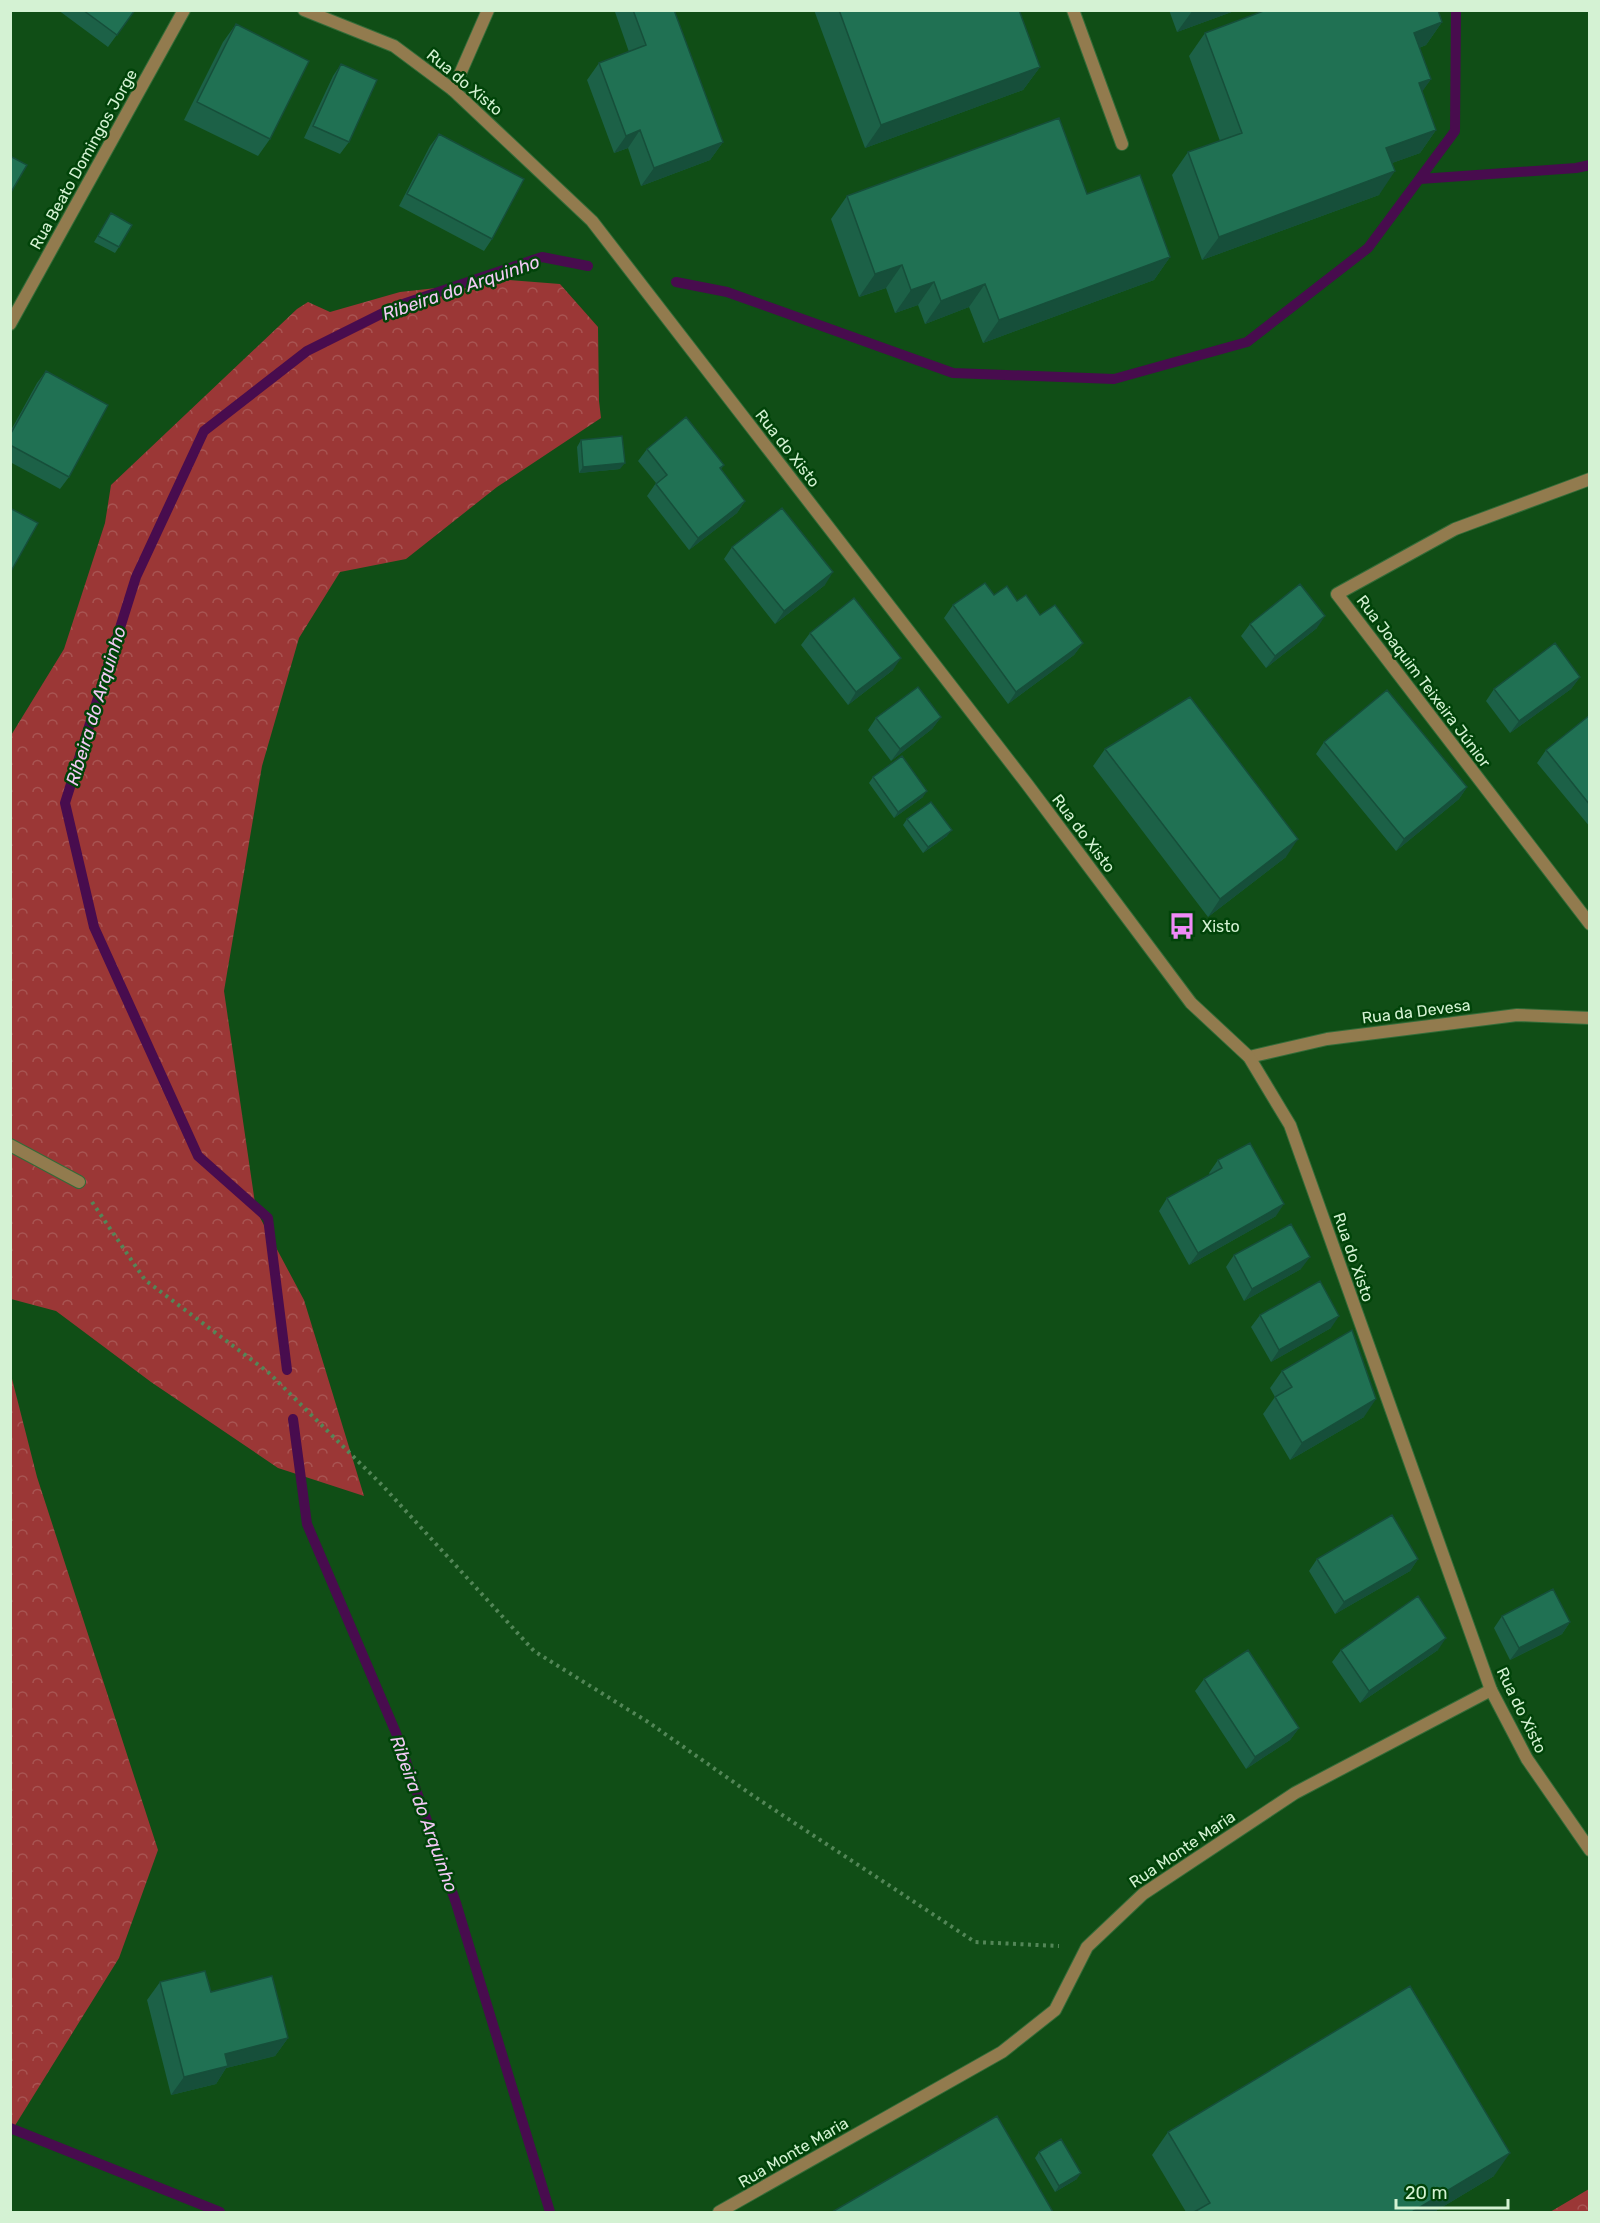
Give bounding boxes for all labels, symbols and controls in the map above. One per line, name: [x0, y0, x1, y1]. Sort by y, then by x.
street label: Rua do Xisto: [423, 45, 506, 120]
street label: Rua Beato Domingos Jorge: [26, 66, 141, 253]
water label: Ribeira do Arquinho: [379, 251, 543, 325]
street label: Rua do Xisto: [751, 406, 824, 491]
street label: Rua Joaquim Teixeira Júnior: [1353, 591, 1495, 771]
water label: Ribeira do Arquinho: [61, 624, 131, 788]
street label: Rua do Xisto: [1048, 790, 1119, 876]
bus stop icon: Xisto: [1167, 911, 1197, 941]
place label: Xisto: [1202, 917, 1240, 936]
street label: Rua da Devesa: [1361, 995, 1471, 1028]
street label: Rua do Xisto: [1329, 1210, 1378, 1304]
street label: Rua do Xisto: [1493, 1664, 1550, 1756]
water label: Ribeira do Arquinho: [385, 1733, 463, 1895]
street label: Rua Monte Maria: [1126, 1807, 1239, 1892]
street label: Rua Monte Maria: [735, 2113, 852, 2192]
scale bar: [1396, 2172, 1508, 2210]
text: 20 m: [1405, 2182, 1447, 2204]

